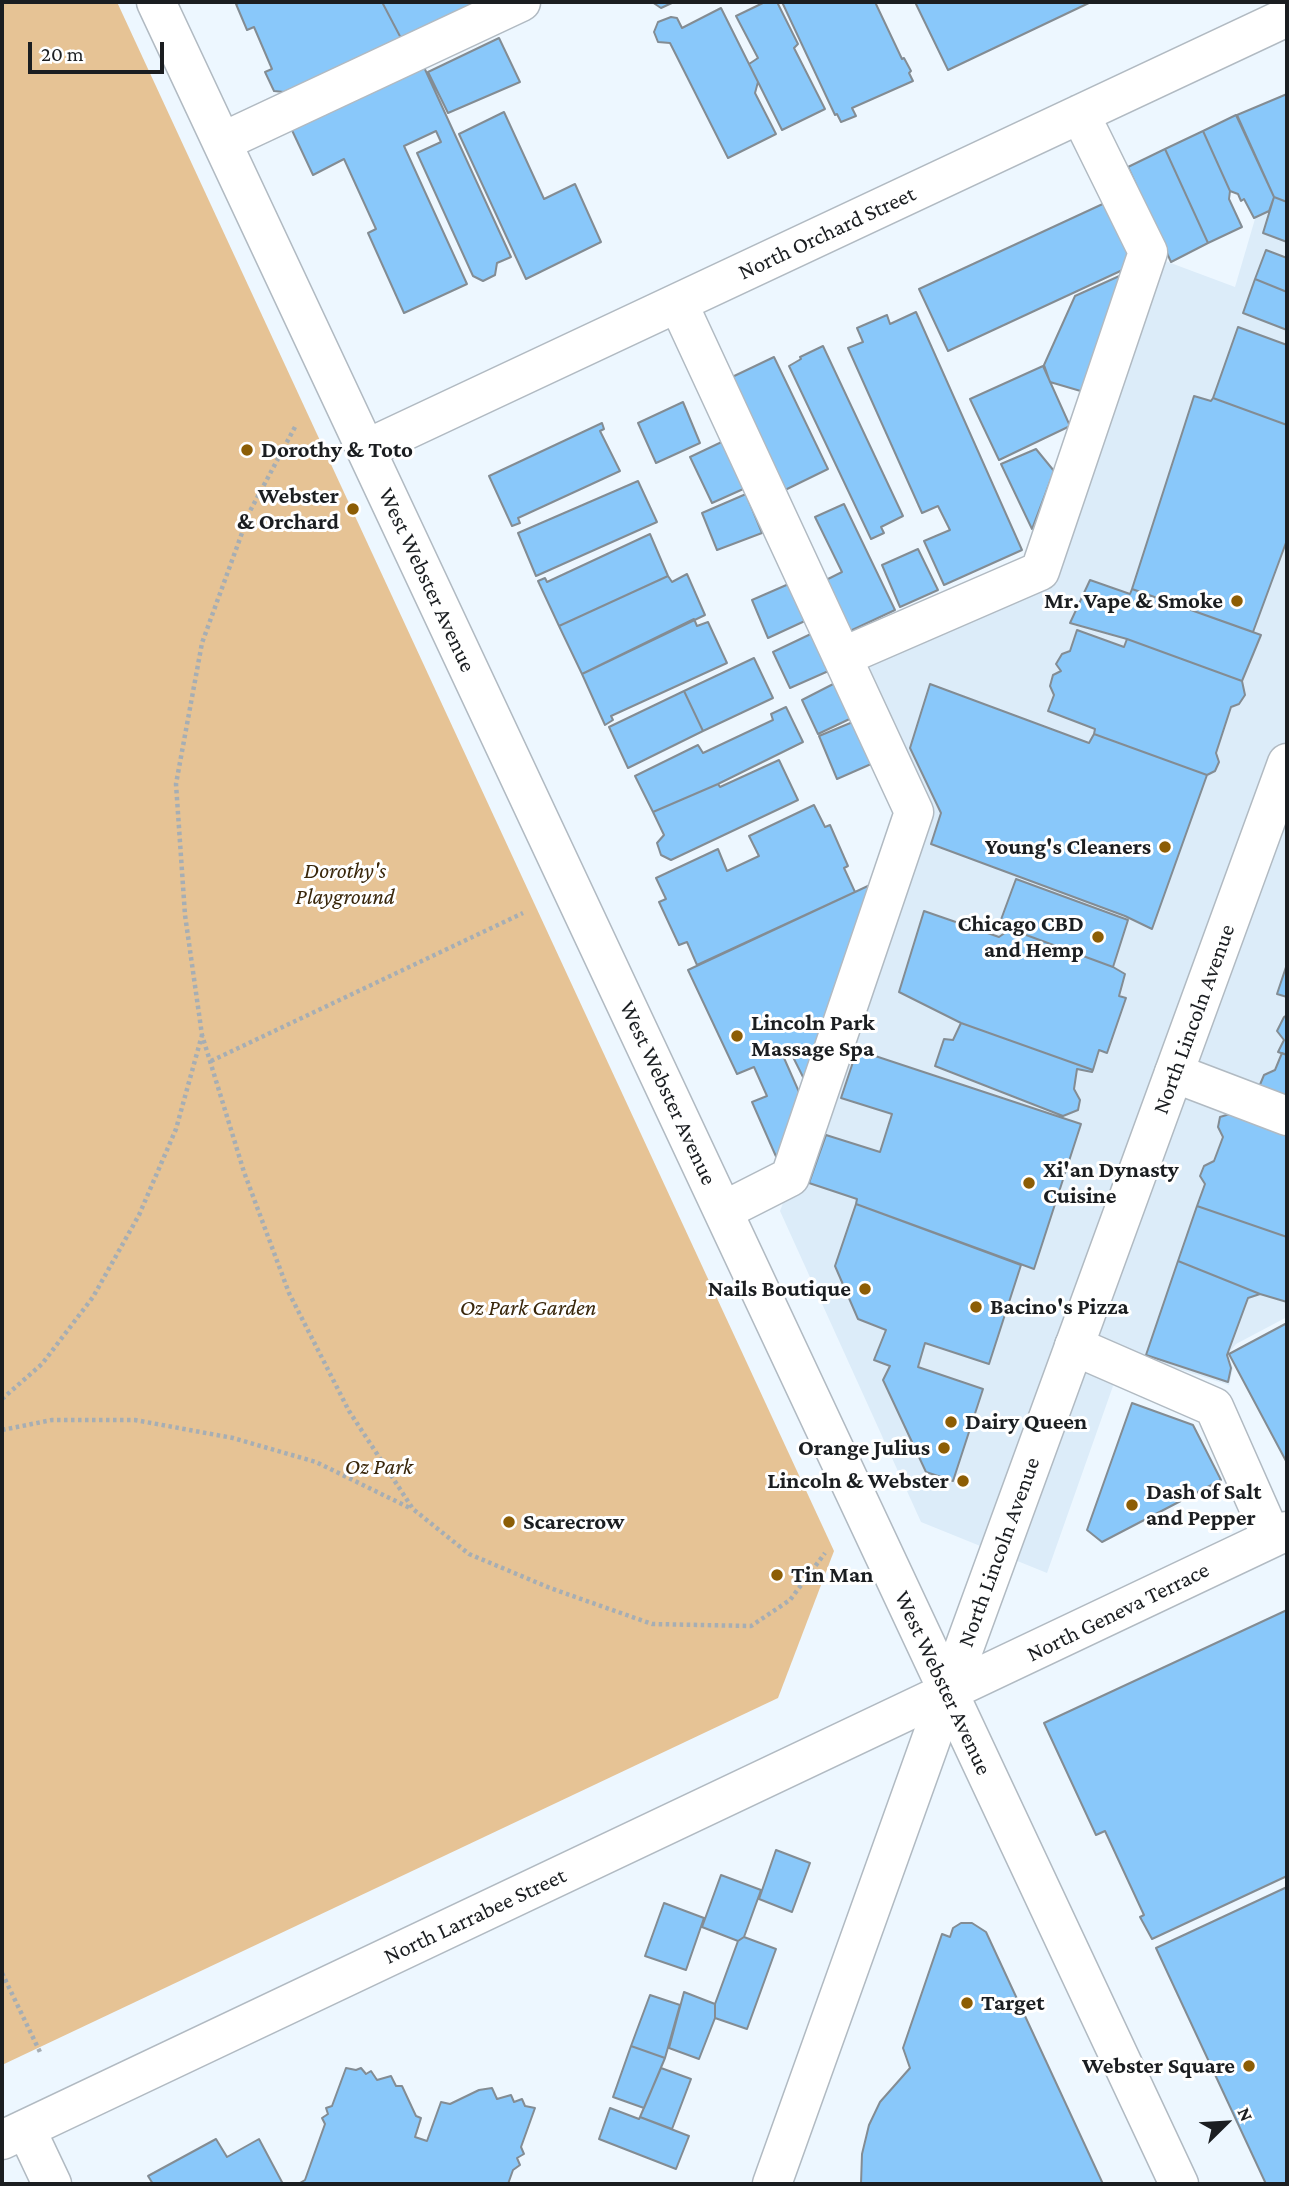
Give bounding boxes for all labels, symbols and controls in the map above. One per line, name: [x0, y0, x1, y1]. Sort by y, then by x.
scale bar: [32, 28, 168, 72]
text: 20 m: [41, 42, 84, 66]
street label: North Orchard Street: [734, 180, 920, 286]
place label: Dorothy & Toto: [261, 436, 413, 464]
marker: Dorothy & Toto: [239, 442, 255, 458]
place label: Webster & Orchard: [237, 482, 339, 536]
street label: West Webster Avenue: [372, 484, 482, 676]
marker: Webster & Orchard: [345, 501, 361, 517]
place label: Mr. Vape & Smoke: [1044, 587, 1223, 615]
marker: Mr. Vape & Smoke: [1229, 593, 1245, 609]
place label: Young's Cleaners: [985, 833, 1151, 861]
marker: Young's Cleaners: [1157, 839, 1173, 855]
park label: Dorothy's Playground: [295, 857, 395, 911]
place label: Chicago CBD and Hemp: [957, 910, 1084, 964]
street label: North Lincoln Avenue: [1147, 920, 1241, 1118]
marker: Chicago CBD and Hemp: [1090, 929, 1106, 945]
street label: West Webster Avenue: [613, 997, 723, 1189]
place label: Lincoln Park Massage Spa: [751, 1009, 875, 1063]
marker: Lincoln Park Massage Spa: [729, 1028, 745, 1044]
place label: Xi'an Dynasty Cuisine: [1043, 1156, 1179, 1210]
marker: Xi'an Dynasty Cuisine: [1021, 1175, 1037, 1191]
place label: Nails Boutique: [708, 1275, 851, 1303]
marker: Nails Boutique: [857, 1281, 873, 1297]
place label: Bacino's Pizza: [990, 1293, 1129, 1321]
park label: Oz Park Garden: [460, 1294, 596, 1322]
marker: Bacino's Pizza: [968, 1299, 984, 1315]
place label: Dairy Queen: [965, 1408, 1087, 1436]
marker: Dairy Queen: [943, 1414, 959, 1430]
place label: Orange Julius: [798, 1434, 930, 1462]
marker: Orange Julius: [936, 1440, 952, 1456]
park label: Oz Park: [345, 1453, 413, 1481]
street label: North Lincoln Avenue: [952, 1453, 1046, 1651]
place label: Lincoln & Webster: [767, 1467, 949, 1495]
marker: Lincoln & Webster: [955, 1473, 971, 1489]
place label: Dash of Salt and Pepper: [1146, 1478, 1262, 1532]
marker: Dash of Salt and Pepper: [1124, 1497, 1140, 1513]
place label: Scarecrow: [523, 1508, 624, 1536]
marker: Scarecrow: [501, 1514, 517, 1530]
street label: North Geneva Terrace: [1022, 1556, 1214, 1668]
place label: Tin Man: [791, 1561, 873, 1589]
marker: Tin Man: [769, 1567, 785, 1583]
street label: West Webster Avenue: [888, 1587, 998, 1779]
street label: North Larrabee Street: [380, 1862, 570, 1970]
place label: Target: [981, 1989, 1044, 2017]
marker: Target: [959, 1995, 975, 2011]
place label: Webster Square: [1082, 2052, 1235, 2080]
marker: Webster Square: [1241, 2058, 1257, 2074]
north arrow: [1191, 2088, 1261, 2158]
text: N: [1233, 2104, 1258, 2124]

